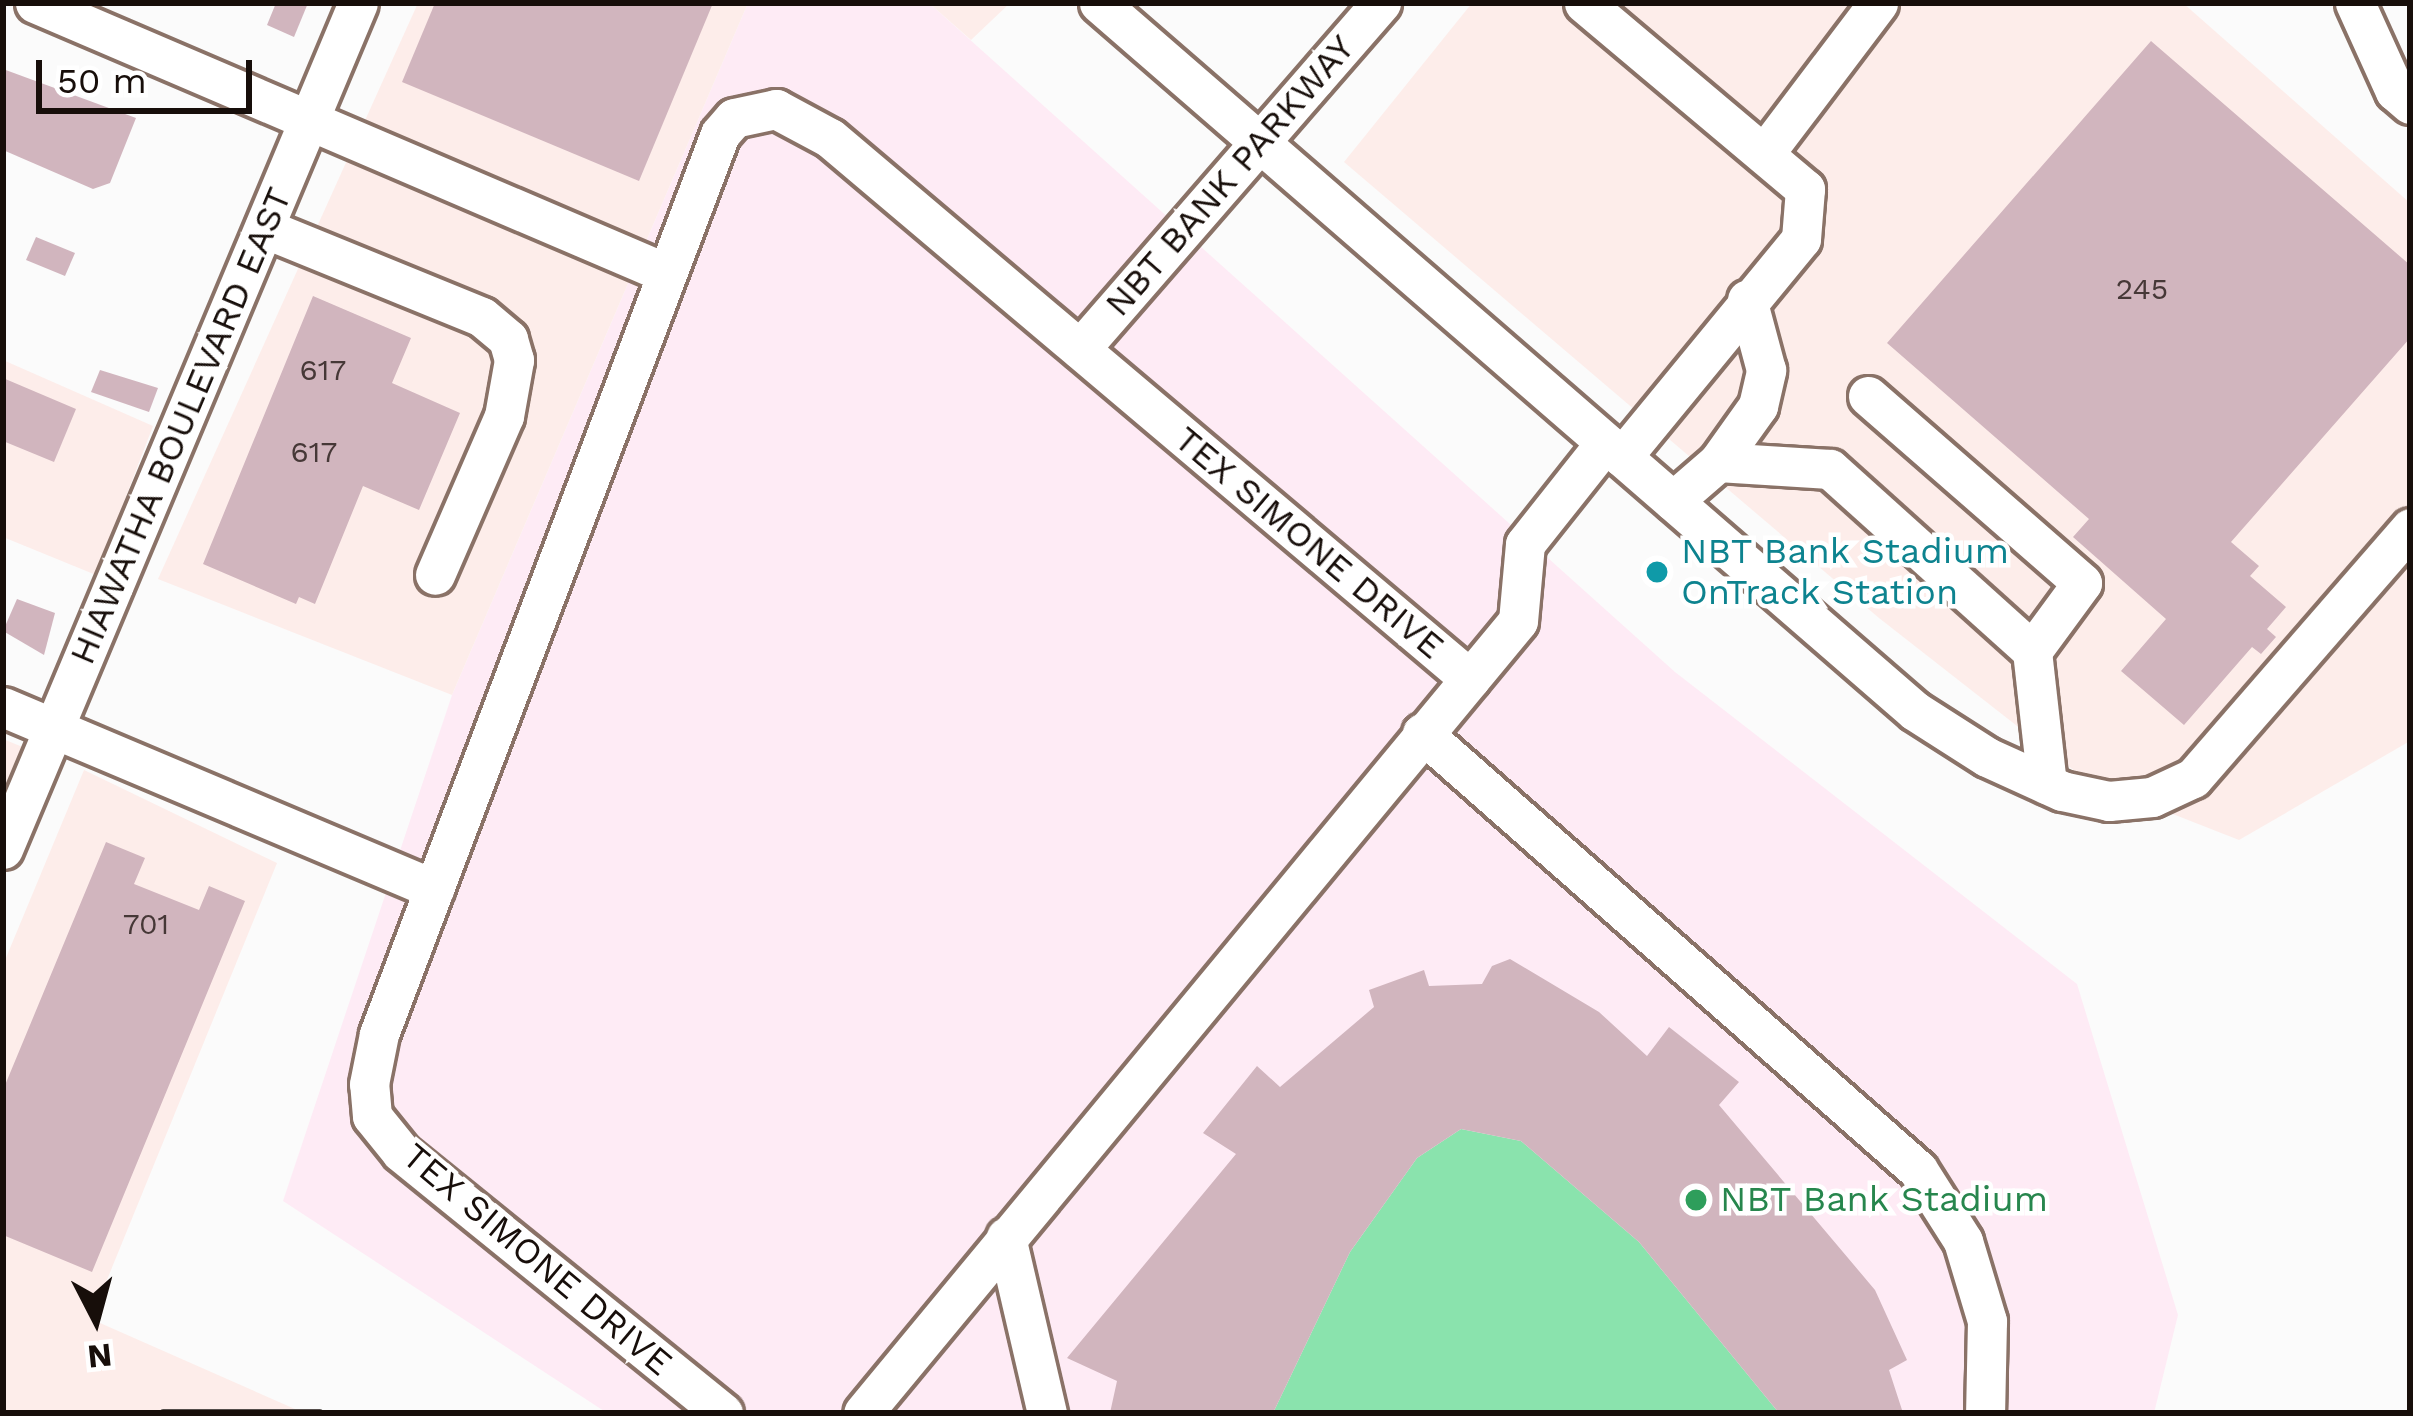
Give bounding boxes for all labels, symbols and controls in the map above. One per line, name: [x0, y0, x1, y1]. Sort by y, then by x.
street label: NBT BANK PARKWAY: [1096, 26, 1364, 326]
scale bar: [42, 36, 258, 110]
text: 50 m: [57, 60, 147, 102]
street label: HIAWATHA BOULEVARD EAST: [61, 181, 301, 671]
house number: 245: [2116, 271, 2168, 307]
house number: 617: [300, 352, 346, 388]
street label: TEX SIMONE DRIVE: [1165, 418, 1453, 668]
house number: 617: [291, 434, 337, 470]
place label: NBT Bank Stadium OnTrack Station: [1681, 529, 2011, 614]
marker: NBT Bank Stadium OnTrack Station: [1644, 559, 1670, 585]
house number: 701: [123, 906, 169, 942]
street label: TEX SIMONE DRIVE: [393, 1135, 681, 1385]
place label: NBT Bank Stadium: [1720, 1178, 2050, 1222]
marker: NBT Bank Stadium: [1683, 1187, 1709, 1213]
north arrow: [36, 1260, 156, 1380]
text: N: [86, 1336, 114, 1377]

